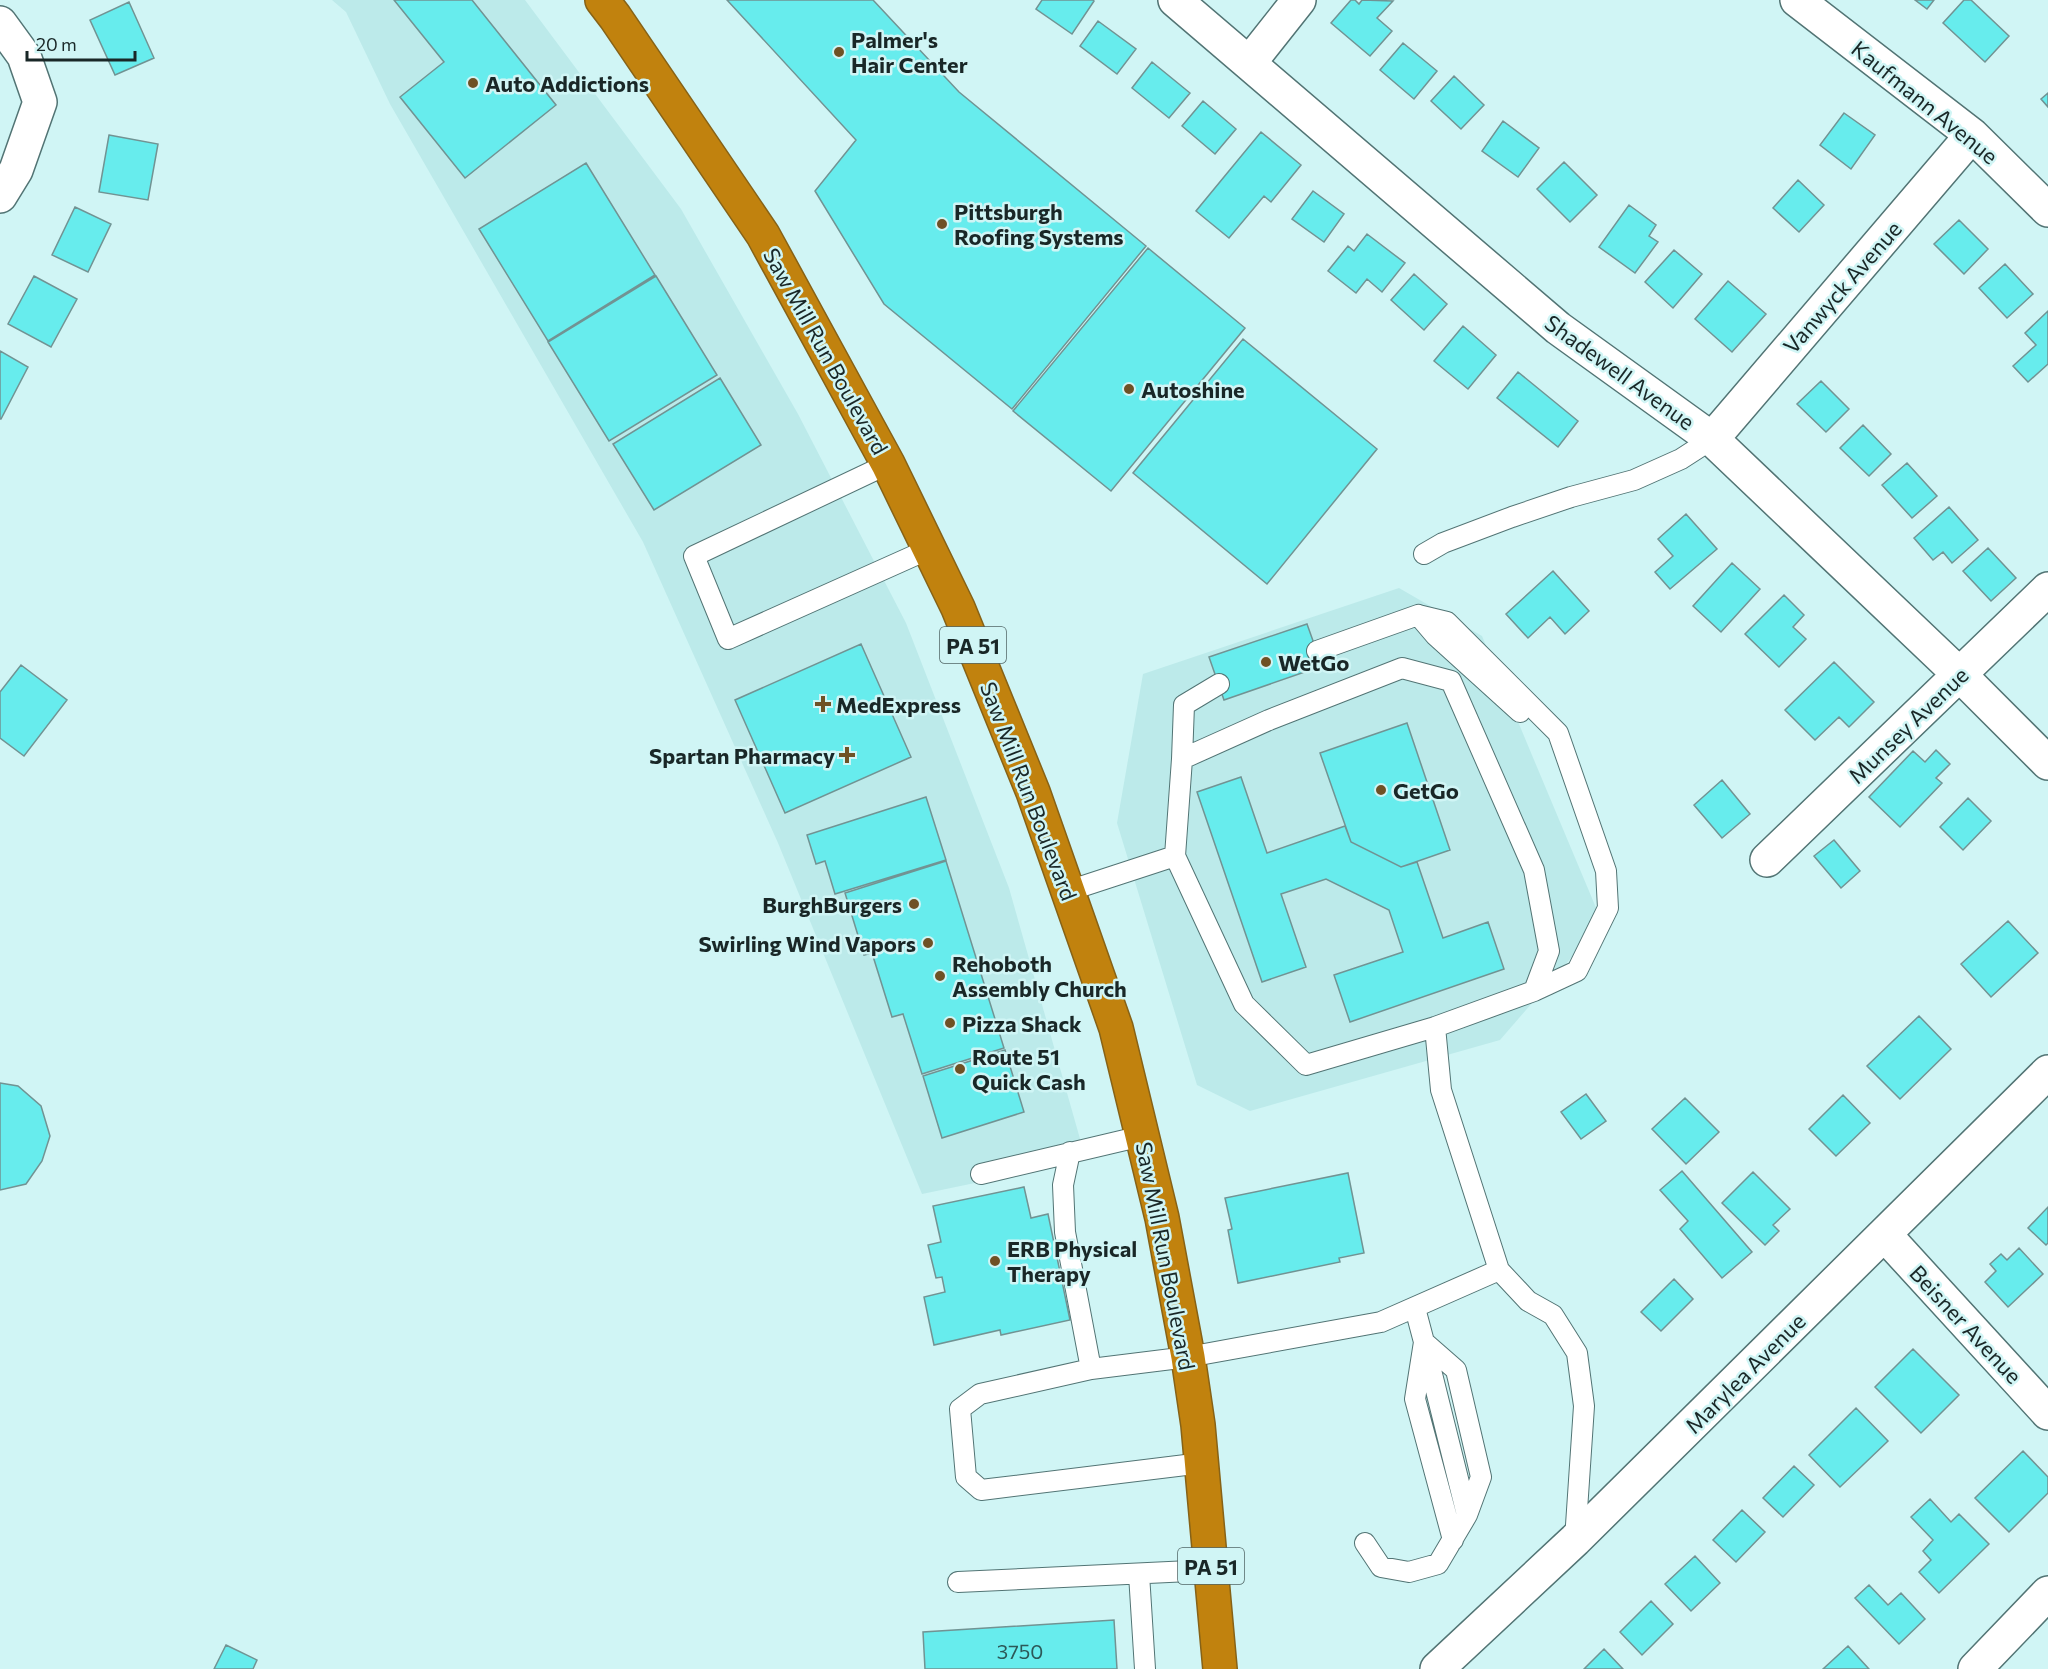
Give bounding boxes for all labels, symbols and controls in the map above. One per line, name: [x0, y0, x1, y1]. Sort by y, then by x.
scale bar: [27, 24, 135, 62]
place label: Palmer's Hair Center: [851, 26, 968, 78]
text: 20 m: [36, 33, 77, 55]
street label: Kaufmann Avenue: [1846, 35, 2004, 169]
marker: Palmer's Hair Center: [832, 45, 846, 59]
place label: Auto Addictions: [485, 70, 649, 97]
marker: Auto Addictions: [466, 76, 480, 90]
place label: Pittsburgh Roofing Systems: [954, 198, 1124, 250]
street label: Vanwyck Avenue: [1777, 215, 1907, 359]
marker: Pittsburgh Roofing Systems: [935, 217, 949, 231]
street label: Saw Mill Run Boulevard: [758, 243, 894, 459]
street label: Shadewell Avenue: [1540, 309, 1700, 435]
place label: Autoshine: [1141, 376, 1245, 403]
marker: Autoshine: [1122, 382, 1136, 396]
road number: PA 51: [940, 627, 1006, 663]
place label: WetGo: [1278, 649, 1349, 676]
marker: WetGo: [1259, 655, 1273, 669]
street label: Munsey Avenue: [1842, 661, 1974, 789]
street label: Saw Mill Run Boulevard: [975, 678, 1083, 904]
place label: MedExpress: [836, 691, 961, 718]
marker: MedExpress: [814, 695, 832, 713]
place label: Spartan Pharmacy: [649, 742, 835, 769]
marker: Spartan Pharmacy: [840, 748, 854, 762]
place label: GetGo: [1393, 777, 1459, 804]
marker: GetGo: [1374, 783, 1388, 797]
place label: BurghBurgers: [762, 891, 902, 918]
marker: BurghBurgers: [907, 897, 921, 911]
place label: Swirling Wind Vapors: [699, 930, 916, 957]
marker: Swirling Wind Vapors: [921, 936, 935, 950]
place label: Rehoboth Assembly Church: [952, 950, 1127, 1002]
marker: Rehoboth Assembly Church: [933, 969, 947, 983]
place label: Pizza Shack: [962, 1010, 1082, 1037]
marker: Pizza Shack: [943, 1016, 957, 1030]
place label: Route 51 Quick Cash: [972, 1043, 1086, 1095]
marker: Route 51 Quick Cash: [953, 1062, 967, 1076]
street label: Saw Mill Run Boulevard: [1131, 1140, 1201, 1372]
place label: ERB Physical Therapy: [1007, 1235, 1137, 1287]
marker: ERB Physical Therapy: [988, 1254, 1002, 1268]
street label: Beisner Avenue: [1904, 1259, 2028, 1389]
street label: Marylea Avenue: [1679, 1307, 1811, 1439]
road number: PA 51: [1178, 1548, 1244, 1584]
house number: 3750: [997, 1639, 1043, 1663]

